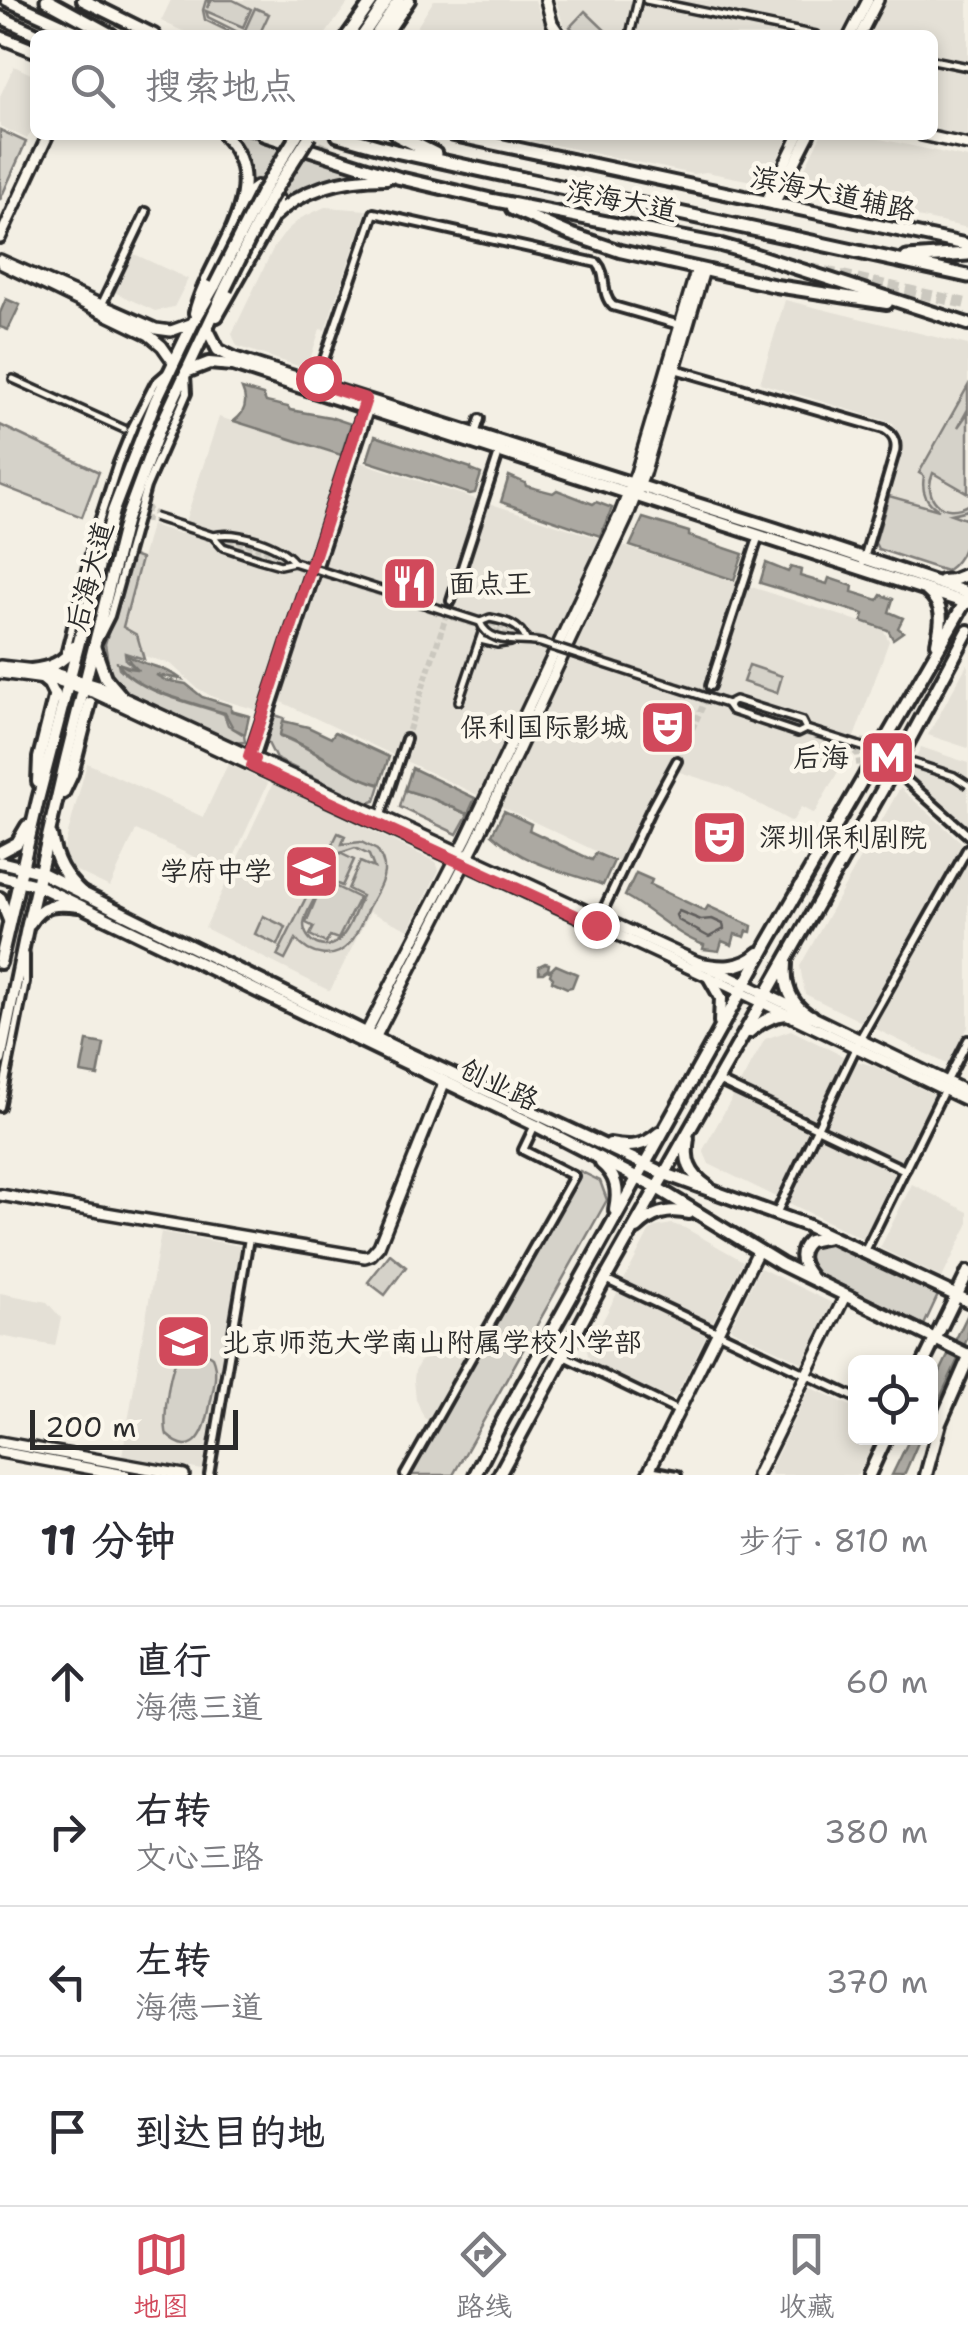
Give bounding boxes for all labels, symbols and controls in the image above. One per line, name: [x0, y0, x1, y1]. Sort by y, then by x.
search box: [30, 30, 938, 140]
icon: search: [65, 58, 120, 113]
text: 搜索地点: [145, 60, 297, 111]
street label: 滨海大道辅路: [747, 157, 919, 229]
street label: 滨海大道: [563, 171, 681, 229]
route start: [296, 356, 342, 402]
street label: 后海大道: [56, 517, 122, 635]
restaurant icon: 面点王: [379, 553, 439, 613]
place label: 面点王: [448, 564, 532, 602]
theatre icon: 保利国际影城: [637, 697, 697, 757]
place label: 保利国际影城: [460, 708, 628, 746]
metro station icon: 后海: [858, 727, 918, 787]
place label: 后海: [793, 738, 849, 776]
theatre icon: 深圳保利剧院: [690, 807, 750, 867]
place label: 深圳保利剧院: [759, 818, 927, 856]
school or university icon: 学府中学: [281, 841, 341, 901]
place label: 学府中学: [160, 852, 272, 890]
route end: [574, 903, 620, 949]
street label: 创业路: [453, 1049, 545, 1119]
school or university icon: 北京师范大学南山附属学校小学部: [153, 1312, 213, 1372]
place label: 北京师范大学南山附属学校小学部: [222, 1323, 642, 1361]
map controls: [848, 1355, 938, 1445]
button: locate: [848, 1355, 938, 1445]
scale bar: [30, 1405, 238, 1450]
text: 200 m: [45, 1408, 136, 1446]
text: 11 分钟: [40, 1512, 176, 1568]
text: 步行 · 810 m: [739, 1519, 928, 1562]
text: 直行: [135, 1634, 211, 1685]
icon: ahead: [40, 1654, 95, 1709]
text: 60 m: [846, 1660, 928, 1703]
text: 海德三道: [135, 1685, 263, 1728]
text: 右转: [135, 1784, 211, 1835]
icon: right: [40, 1804, 95, 1859]
text: 380 m: [824, 1810, 928, 1853]
text: 文心三路: [135, 1835, 263, 1878]
text: 左转: [135, 1934, 211, 1985]
icon: left: [40, 1954, 95, 2009]
text: 370 m: [826, 1960, 928, 2003]
text: 海德一道: [135, 1985, 263, 2028]
icon: arrive: [40, 2104, 95, 2159]
text: 到达目的地: [135, 2106, 325, 2157]
tab: 地图: [133, 2227, 189, 2325]
tab: 路线: [456, 2227, 512, 2325]
tab: 收藏: [779, 2227, 835, 2325]

